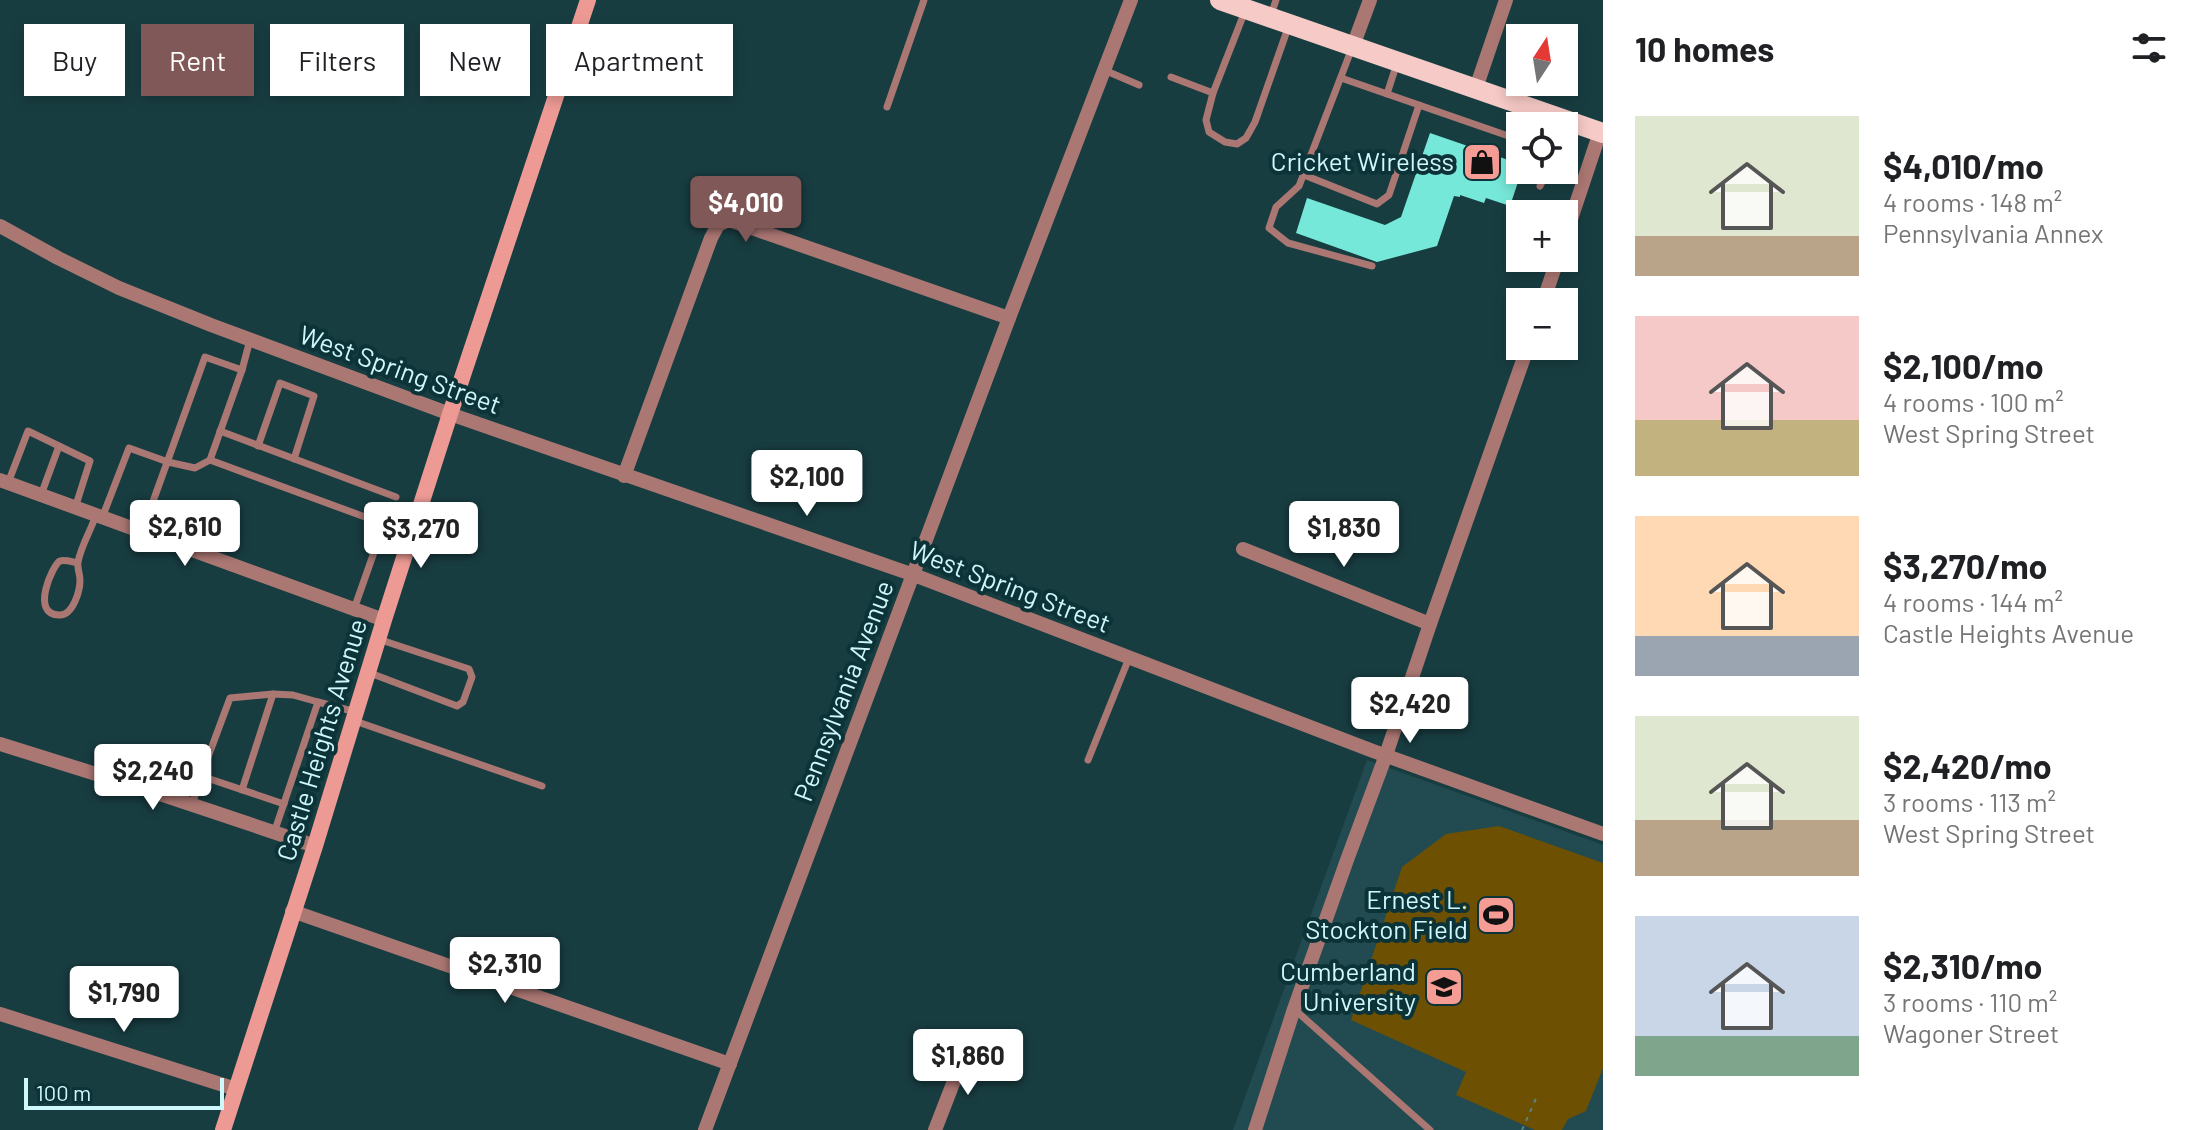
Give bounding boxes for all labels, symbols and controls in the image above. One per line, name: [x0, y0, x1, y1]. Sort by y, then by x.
chip: Buy: [24, 24, 125, 96]
chip: Rent: [141, 24, 254, 96]
chip: Filters: [270, 24, 404, 96]
chip: New: [420, 24, 530, 96]
chip: Apartment: [546, 24, 733, 96]
north arrow: [1506, 24, 1578, 96]
map controls: [1506, 24, 1578, 360]
icon: filters: [2127, 26, 2171, 70]
text: 10 homes: [1635, 28, 1774, 69]
button: locate: [1506, 112, 1578, 184]
shop icon: Cricket Wireless: [1461, 141, 1503, 183]
place label: Cricket Wireless: [1271, 145, 1454, 176]
text: $4,010/mo: [1883, 145, 2044, 186]
icon: home: [1699, 148, 1795, 244]
pin: $4,010: [681, 176, 811, 244]
text: $4,010: [708, 186, 784, 217]
text: 4 rooms · 148 m²: [1883, 186, 2062, 217]
button: +: [1506, 200, 1578, 272]
text: Pennsylvania Annex: [1883, 217, 2104, 248]
button: −: [1506, 288, 1578, 360]
street label: West Spring Street: [296, 318, 505, 419]
text: $2,100/mo: [1883, 345, 2044, 386]
icon: home: [1699, 348, 1795, 444]
text: 4 rooms · 100 m²: [1883, 386, 2064, 417]
text: West Spring Street: [1883, 417, 2095, 448]
pin: $2,100: [742, 450, 872, 518]
text: $2,100: [769, 460, 845, 491]
pin: $2,610: [120, 500, 250, 568]
pin: $1,830: [1279, 501, 1409, 569]
pin: $3,270: [356, 502, 486, 570]
text: $2,610: [148, 510, 222, 541]
text: $1,830: [1307, 511, 1381, 542]
text: $3,270: [382, 512, 460, 543]
street label: West Spring Street: [906, 533, 1115, 638]
text: $3,270/mo: [1883, 545, 2047, 586]
icon: home: [1699, 548, 1795, 644]
street label: Pennsylvania Avenue: [786, 576, 899, 805]
text: 4 rooms · 144 m²: [1883, 586, 2063, 617]
street label: Castle Heights Avenue: [269, 615, 372, 864]
text: Castle Heights Avenue: [1883, 617, 2134, 648]
pin: $2,420: [1345, 677, 1475, 745]
text: $2,420: [1369, 687, 1451, 718]
pin: $2,240: [88, 744, 218, 812]
text: $2,420/mo: [1883, 745, 2052, 786]
icon: home: [1699, 748, 1795, 844]
text: $2,240: [112, 754, 194, 785]
text: 3 rooms · 113 m²: [1883, 786, 2056, 817]
text: West Spring Street: [1883, 817, 2095, 848]
place label: Ernest L. Stockton Field: [1305, 883, 1468, 944]
sports icon: Ernest L. Stockton Field: [1475, 894, 1517, 936]
pin: $2,310: [440, 937, 570, 1005]
text: $2,310/mo: [1883, 945, 2043, 986]
text: $2,310: [468, 947, 542, 978]
icon: home: [1699, 948, 1795, 1044]
place label: Cumberland University: [1280, 955, 1416, 1016]
pin: $1,790: [59, 966, 189, 1034]
school or university icon: Cumberland University: [1423, 966, 1465, 1008]
text: $1,790: [88, 976, 160, 1007]
text: 3 rooms · 110 m²: [1883, 986, 2057, 1017]
text: Wagoner Street: [1883, 1017, 2059, 1048]
pin: $1,860: [903, 1029, 1033, 1097]
text: $1,860: [931, 1039, 1005, 1070]
scale bar: [24, 1074, 224, 1110]
text: 100 m: [36, 1079, 91, 1105]

